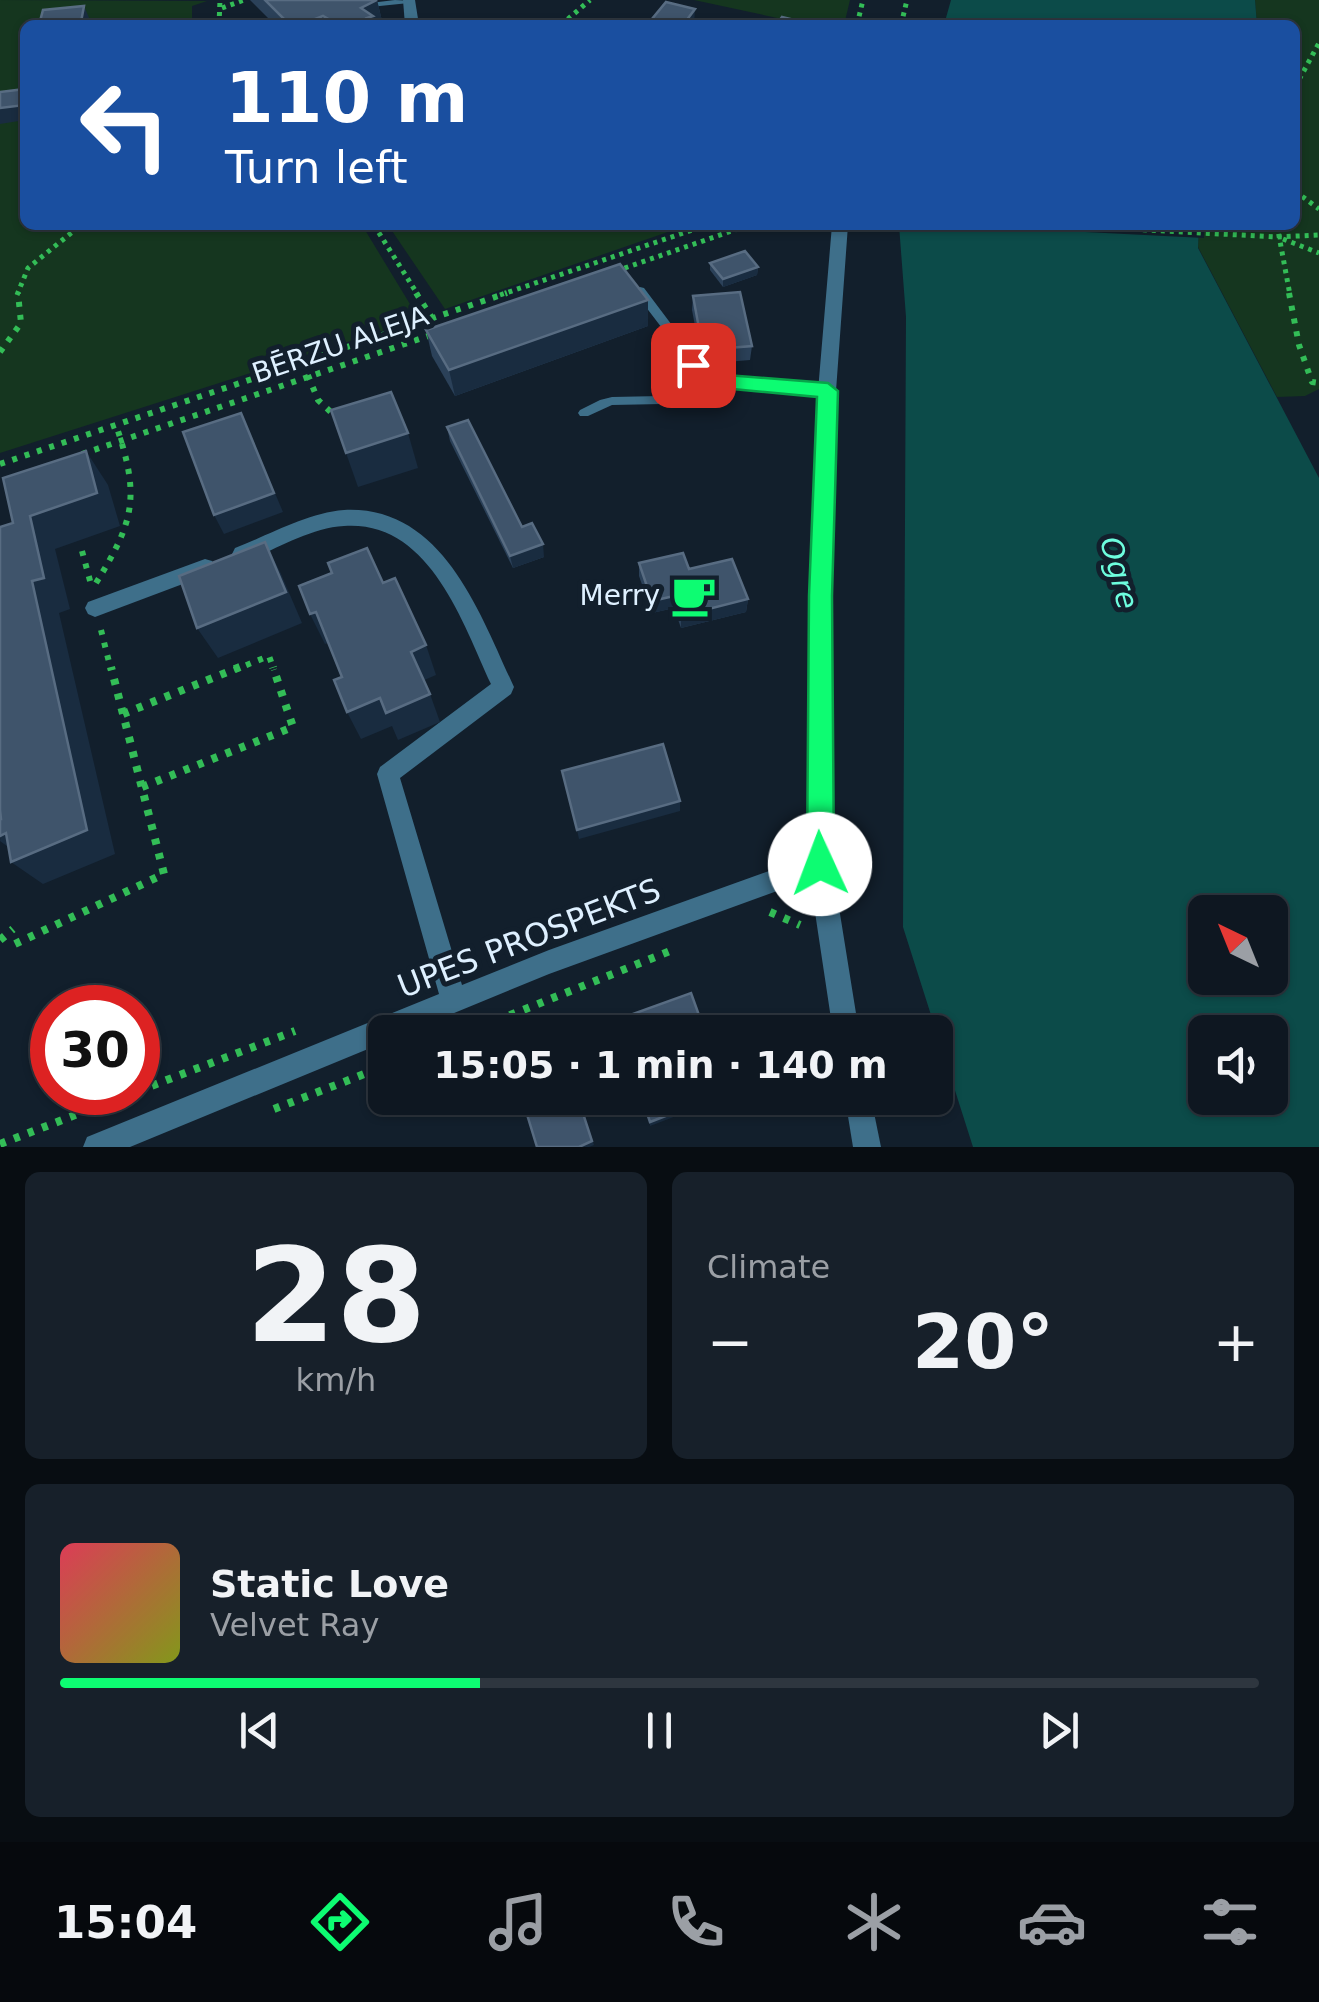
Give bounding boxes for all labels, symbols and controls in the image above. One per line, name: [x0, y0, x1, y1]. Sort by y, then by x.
text: 110 m: [225, 57, 468, 139]
icon: left: [60, 60, 190, 190]
text: Turn left: [225, 141, 408, 194]
street label: BĒRZU ALEJA: [248, 299, 433, 390]
pin: [651, 323, 736, 408]
icon: arrive: [666, 338, 721, 393]
water label: Ogre: [1093, 533, 1146, 613]
cafe icon: Merry: [669, 571, 717, 619]
place label: Merry: [580, 579, 660, 612]
position arrow: [768, 812, 872, 916]
street label: UPES PROSPEKTS: [392, 870, 666, 1006]
north arrow: [1188, 895, 1288, 995]
map controls: [1188, 895, 1288, 1115]
speed limit sign: 30: [30, 985, 160, 1115]
button: sound: [1188, 1015, 1288, 1115]
text: 15:05 · 1 min · 140 m: [433, 1043, 888, 1087]
text: 28: [246, 1220, 426, 1372]
text: Climate: [707, 1248, 830, 1286]
text: 20°: [912, 1298, 1054, 1386]
text: −: [707, 1310, 753, 1374]
text: +: [1213, 1310, 1259, 1374]
text: km/h: [296, 1361, 376, 1399]
text: Static Love: [210, 1562, 449, 1606]
text: Velvet Ray: [210, 1606, 379, 1644]
icon: previous: [232, 1703, 287, 1758]
icon: pause: [632, 1703, 687, 1758]
icon: next: [1032, 1703, 1087, 1758]
icon: directions: [305, 1887, 375, 1957]
icon: music: [483, 1887, 553, 1957]
icon: phone: [661, 1887, 731, 1957]
icon: climate: [839, 1887, 909, 1957]
icon: car: [1017, 1887, 1087, 1957]
icon: filters: [1195, 1887, 1265, 1957]
text: 15:04: [54, 1896, 197, 1949]

